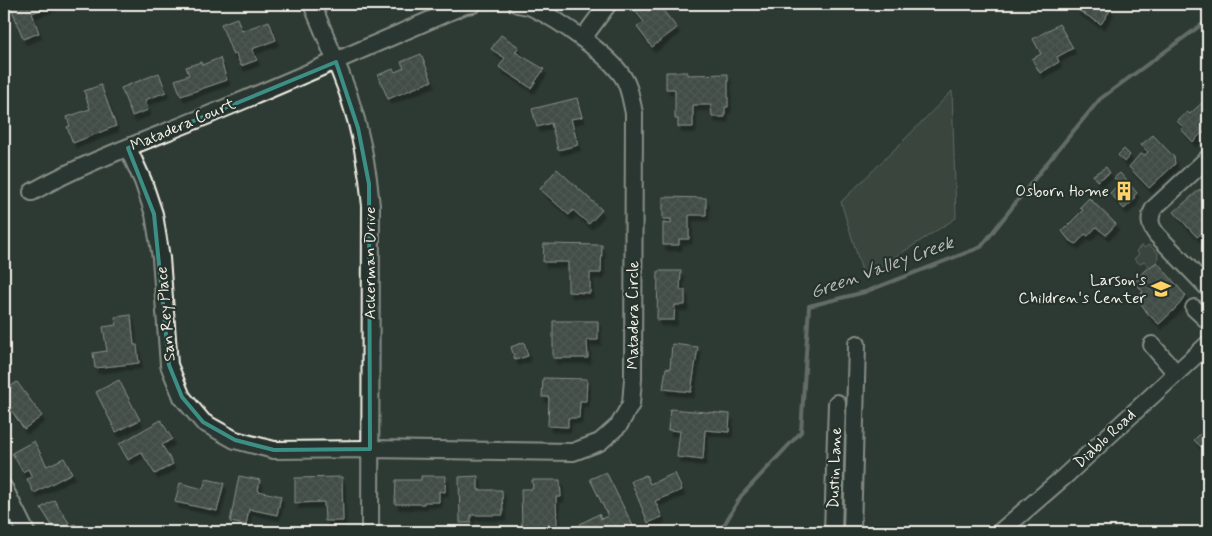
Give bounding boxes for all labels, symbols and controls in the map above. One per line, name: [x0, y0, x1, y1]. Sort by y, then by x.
street label: Matadera Court: [127, 93, 239, 157]
building icon: Osborn Home: [1113, 180, 1135, 202]
place label: Osborn Home: [1015, 181, 1109, 202]
street label: Ackerman Drive: [360, 207, 381, 319]
water label: Green Valley Creek: [807, 231, 958, 305]
street label: Matadera Circle: [623, 260, 644, 369]
street label: San Rey Place: [151, 266, 181, 362]
place label: Larson's Children's Center: [1018, 270, 1146, 309]
school or university icon: Larson's Children's Center: [1150, 278, 1172, 300]
street label: Diablo Road: [1069, 405, 1141, 473]
street label: Dustin Lane: [823, 426, 847, 509]

